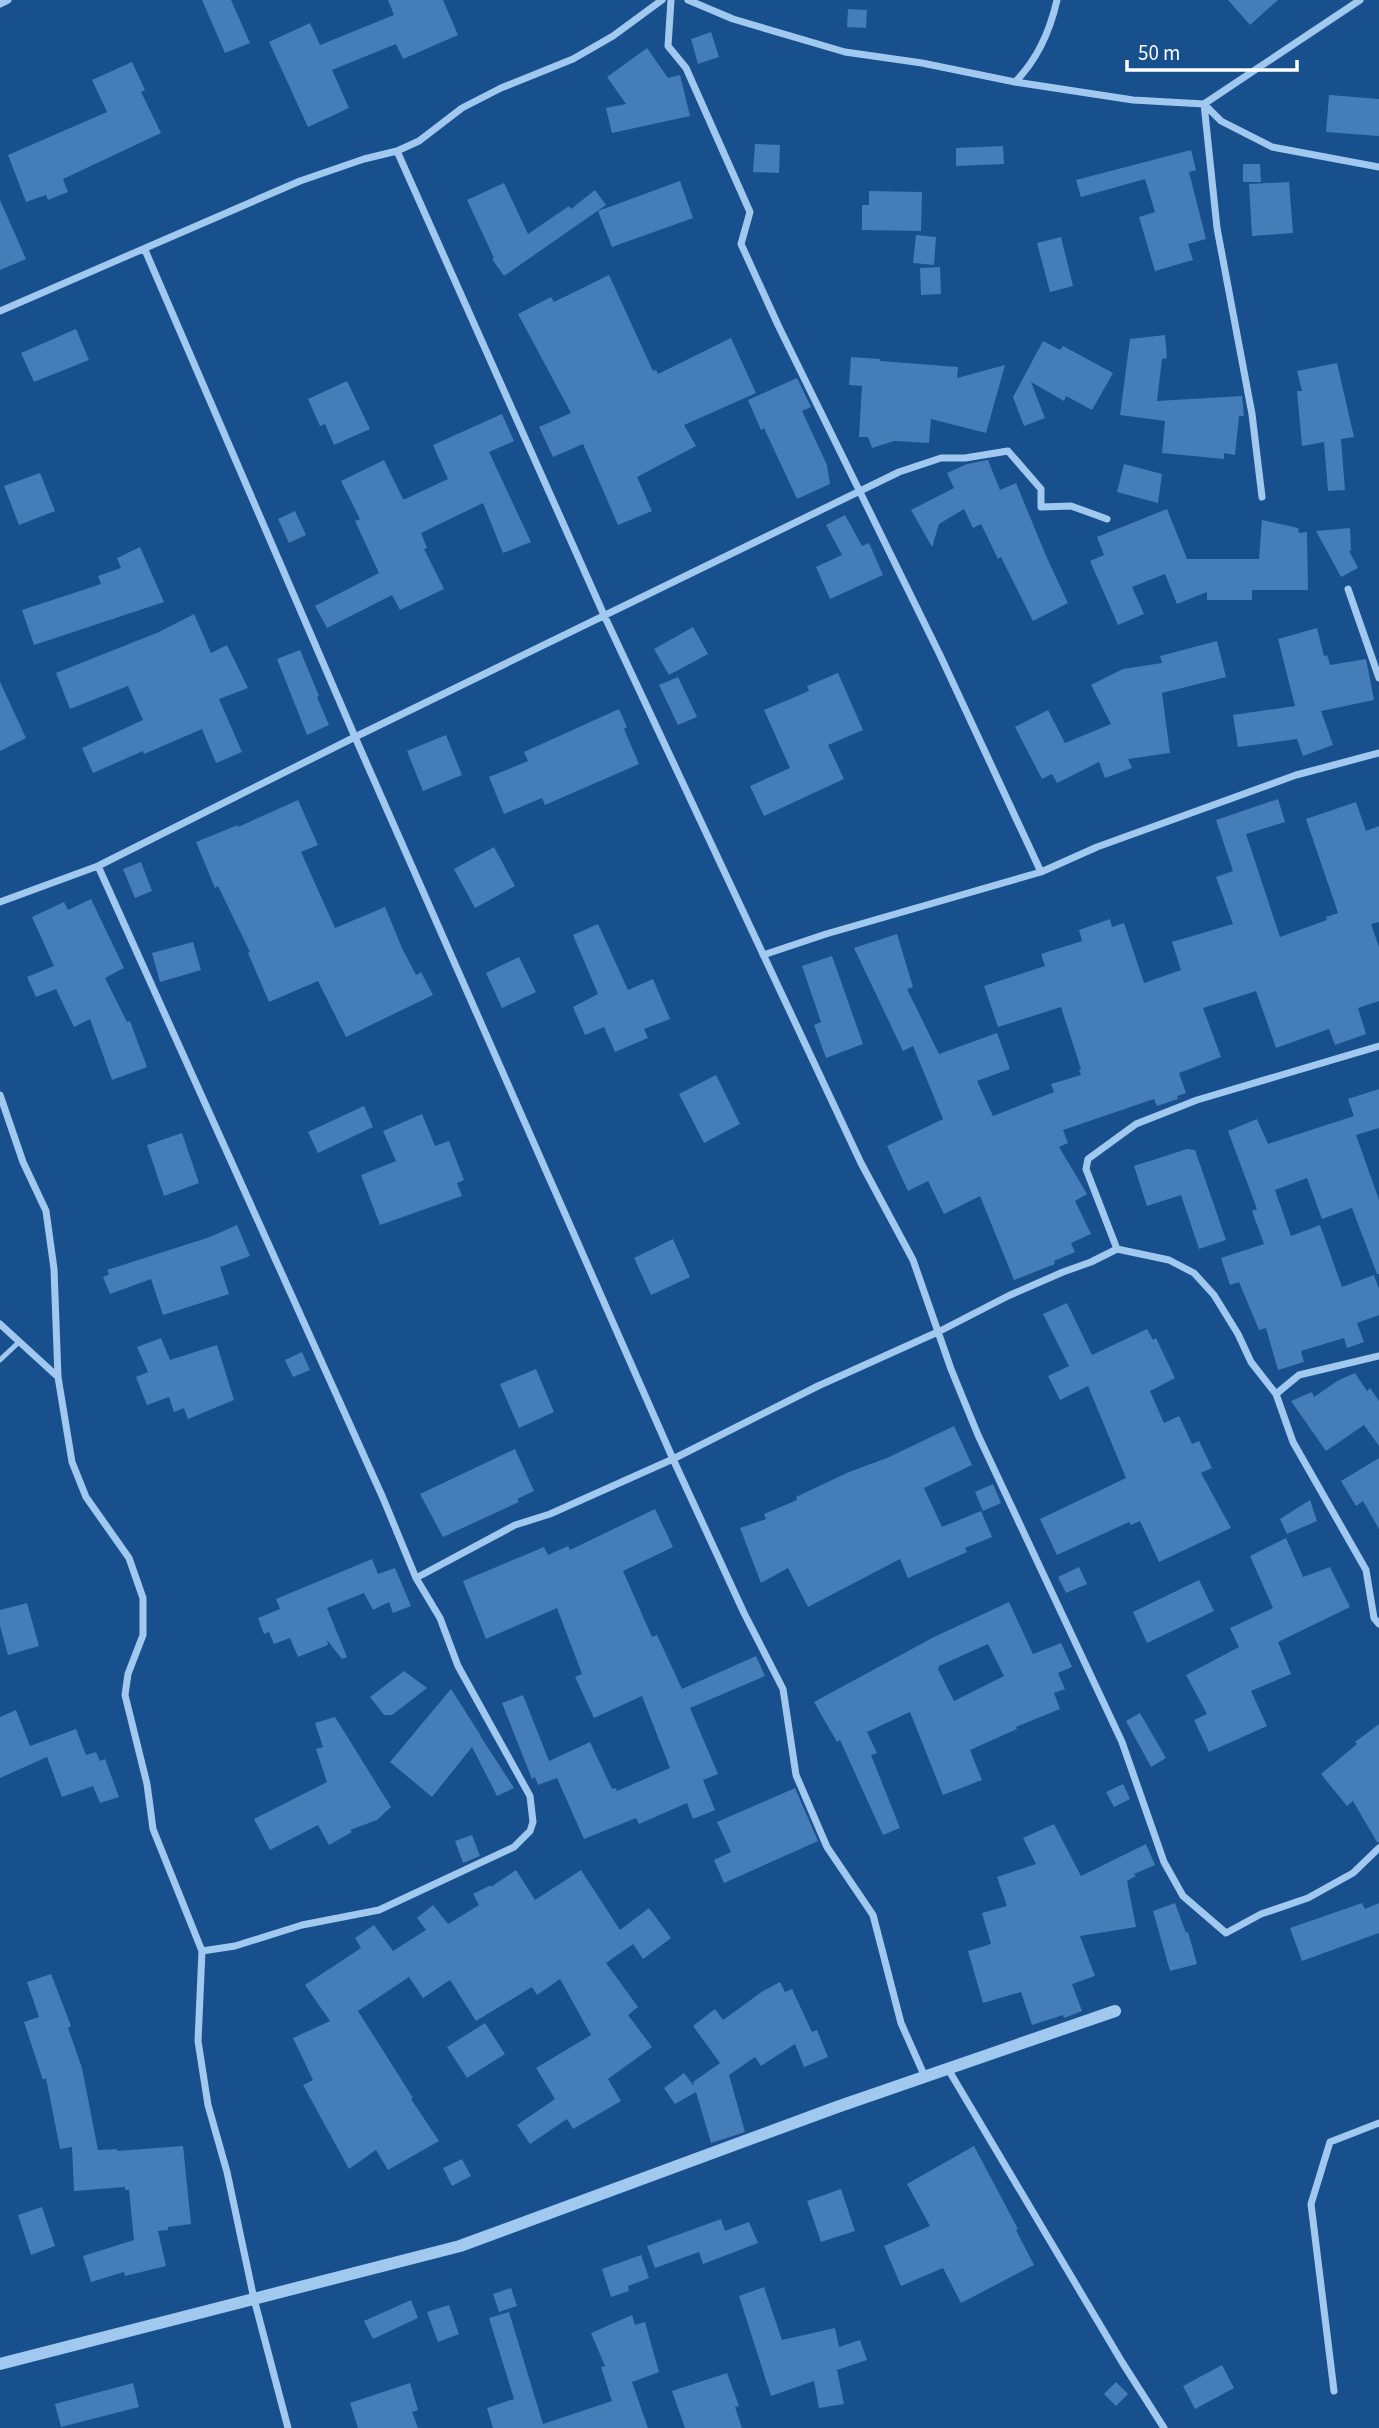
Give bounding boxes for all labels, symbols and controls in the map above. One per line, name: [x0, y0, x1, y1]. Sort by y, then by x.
scale bar: [1127, 28, 1297, 72]
text: 50 m: [1138, 38, 1180, 68]

